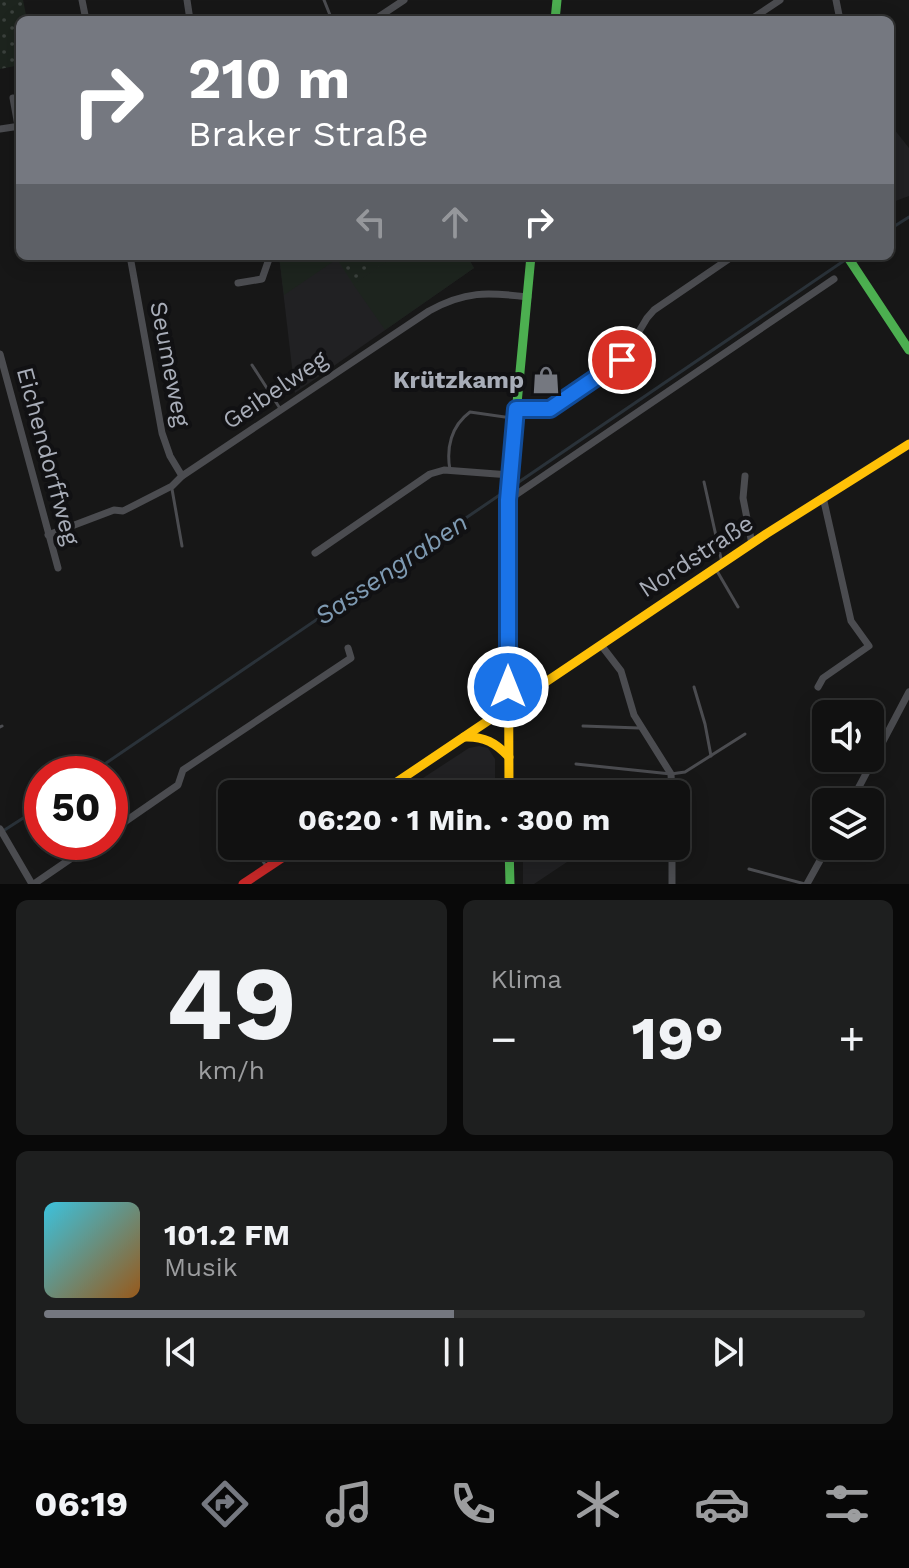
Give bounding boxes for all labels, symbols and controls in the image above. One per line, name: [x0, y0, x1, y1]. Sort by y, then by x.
text: 210 m: [188, 46, 350, 112]
icon: right: [56, 48, 160, 152]
text: Braker Straße: [188, 113, 428, 155]
icon: left: [349, 200, 393, 244]
icon: ahead: [433, 200, 477, 244]
icon: right: [517, 200, 561, 244]
street label: Seumeweg: [144, 299, 196, 429]
pin: [588, 326, 656, 394]
icon: arrive: [600, 338, 644, 382]
street label: Geibelweg: [218, 345, 333, 435]
street label: Eichendorffweg: [11, 364, 85, 548]
shop icon: Krützkamp: [531, 365, 561, 395]
place label: Krützkamp: [393, 366, 524, 394]
water label: Sassengraben: [309, 507, 473, 631]
street label: Nordstraße: [634, 509, 758, 603]
position arrow: [466, 645, 550, 729]
map controls: [812, 700, 884, 860]
button: sound: [812, 700, 884, 772]
speed limit sign: 50: [24, 756, 128, 860]
button: layers: [812, 788, 884, 860]
text: 06:20 · 1 Min. · 300 m: [298, 802, 610, 837]
text: 49: [166, 942, 297, 1064]
text: Klima: [491, 964, 562, 994]
text: 19°: [631, 1003, 724, 1074]
text: −: [491, 1013, 517, 1065]
text: +: [838, 1013, 865, 1065]
text: km/h: [198, 1055, 265, 1085]
text: 101.2 FM: [164, 1217, 290, 1252]
text: Musik: [164, 1252, 237, 1282]
icon: previous: [159, 1330, 203, 1374]
icon: pause: [432, 1330, 476, 1374]
icon: next: [706, 1330, 750, 1374]
icon: directions: [197, 1476, 253, 1532]
icon: music: [321, 1476, 377, 1532]
icon: phone: [445, 1476, 501, 1532]
icon: climate: [570, 1476, 626, 1532]
icon: car: [694, 1476, 750, 1532]
icon: filters: [819, 1476, 875, 1532]
text: 06:19: [34, 1483, 128, 1525]

